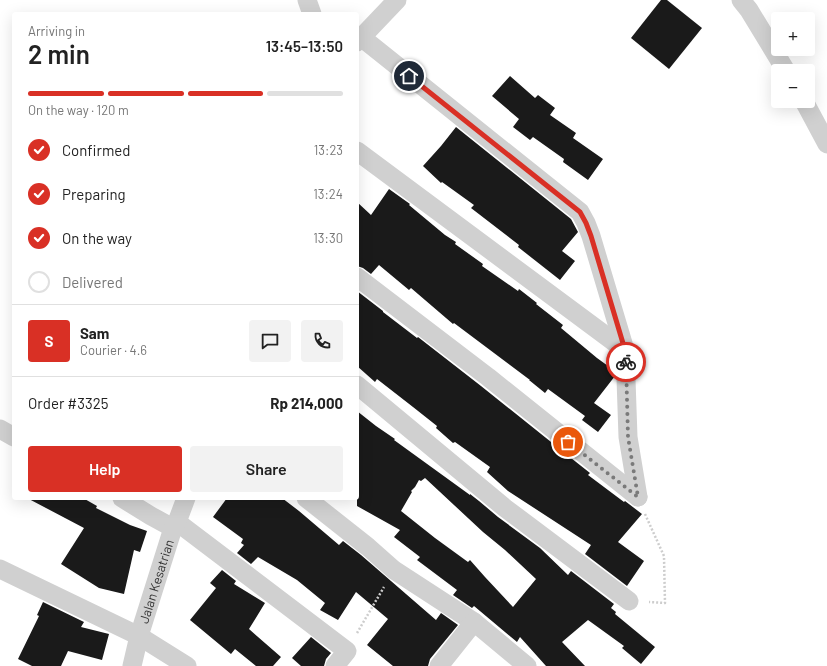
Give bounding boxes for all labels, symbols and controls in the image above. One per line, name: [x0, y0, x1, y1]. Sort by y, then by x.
map controls: [771, 12, 815, 108]
button: +: [771, 12, 815, 56]
text: Arriving in: [28, 23, 85, 39]
text: 13:45–13:50: [266, 37, 343, 55]
text: 2 min: [28, 38, 90, 69]
pin: [392, 59, 426, 93]
button: −: [771, 64, 815, 108]
icon: home: [398, 65, 420, 87]
text: On the way · 120 m: [28, 102, 129, 118]
icon: check: [28, 139, 50, 161]
text: Confirmed: [62, 141, 130, 159]
text: 13:23: [314, 142, 343, 158]
icon: check: [28, 183, 50, 205]
text: Preparing: [62, 185, 126, 203]
text: 13:24: [313, 186, 343, 202]
icon: check: [28, 227, 50, 249]
text: On the way: [62, 229, 132, 247]
text: 13:30: [313, 230, 343, 246]
text: Delivered: [62, 273, 123, 291]
button: chat: [249, 320, 291, 362]
button: phone: [301, 320, 343, 362]
text: Sam: [80, 324, 109, 342]
text: S: [45, 332, 53, 350]
text: Courier · 4.6: [80, 342, 147, 358]
courier: [606, 342, 646, 382]
icon: bike: [615, 351, 637, 373]
text: Order #3325: [28, 394, 108, 412]
text: Rp 214,000: [270, 394, 343, 412]
pin: [551, 425, 585, 459]
icon: bag: [557, 431, 579, 453]
button: Help: [28, 446, 182, 492]
button: Share: [190, 446, 343, 492]
street label: Jalan Kesatrian: [135, 537, 177, 626]

